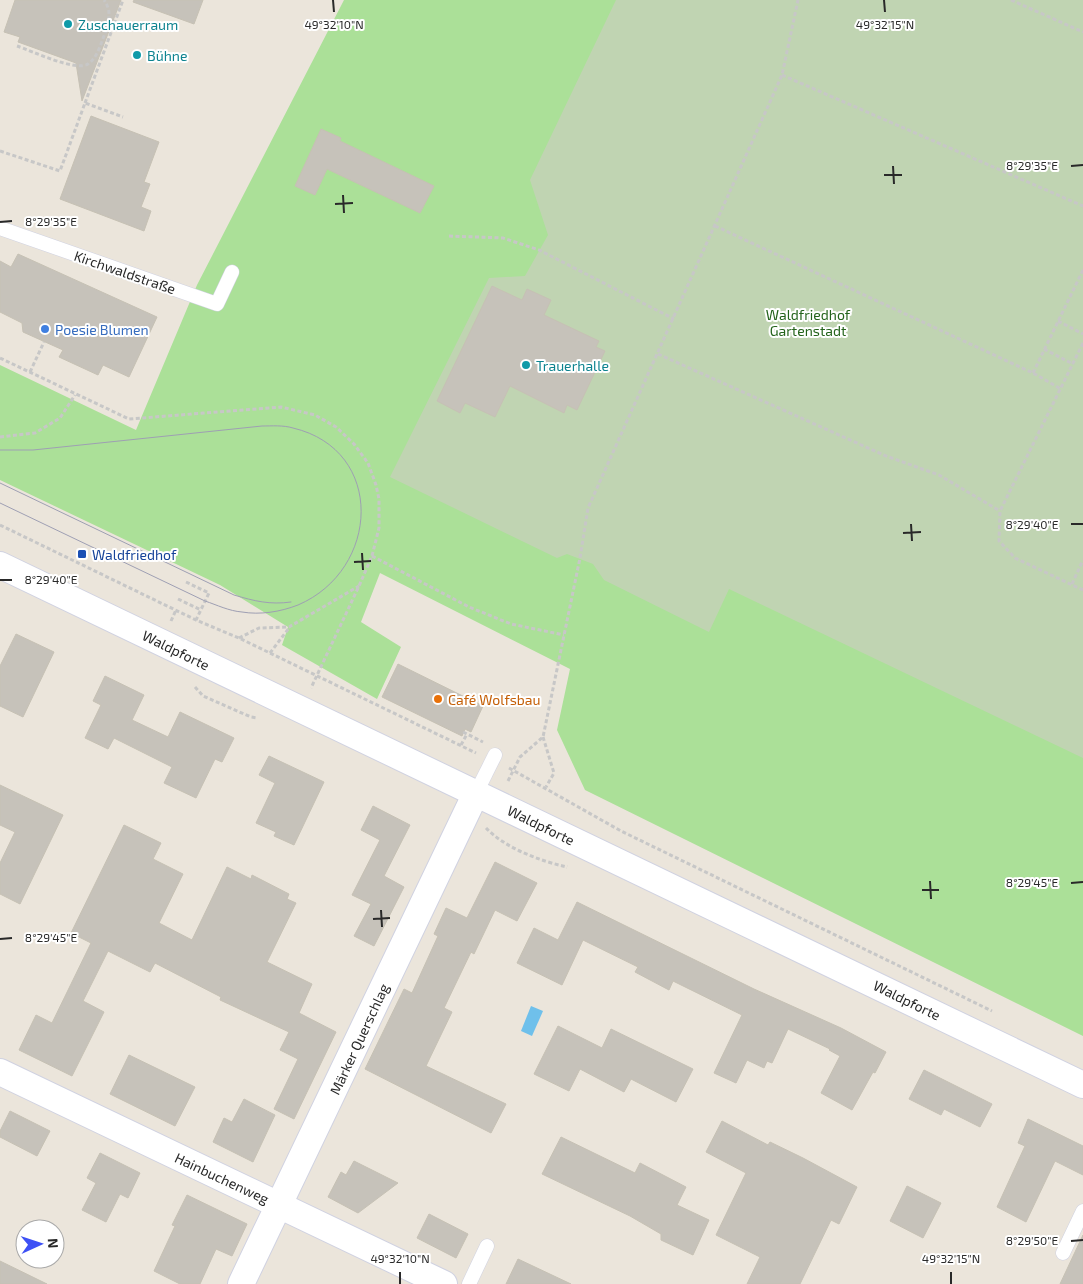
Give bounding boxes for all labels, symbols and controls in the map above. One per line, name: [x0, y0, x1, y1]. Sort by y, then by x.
place label: Zuschauerraum: [78, 16, 178, 33]
text: 49°32'10"N: [304, 17, 364, 31]
text: 49°32'15"N: [856, 17, 914, 31]
marker: Zuschauerraum: [62, 18, 74, 30]
place label: Bühne: [147, 47, 187, 64]
marker: Bühne: [131, 49, 143, 61]
text: 8°29'35"E: [1006, 158, 1058, 172]
text: 8°29'35"E: [25, 214, 77, 228]
street label: Kirchwaldstraße: [72, 247, 178, 297]
park label: Waldfriedhof Gartenstadt: [766, 306, 851, 339]
place label: Poesie Blumen: [55, 321, 149, 338]
marker: Poesie Blumen: [39, 323, 51, 335]
place label: Trauerhalle: [536, 357, 609, 374]
marker: Trauerhalle: [520, 359, 532, 371]
text: 8°29'40"E: [1005, 517, 1059, 531]
place label: Waldfriedhof: [92, 546, 177, 563]
marker: Waldfriedhof: [76, 548, 88, 560]
text: 8°29'40"E: [24, 572, 78, 586]
street label: Waldpforte: [140, 626, 212, 674]
place label: Café Wolfsbau: [448, 691, 540, 708]
marker: Café Wolfsbau: [432, 693, 444, 705]
street label: Waldpforte: [505, 801, 577, 849]
text: 8°29'45"E: [1006, 875, 1058, 889]
text: 8°29'45"E: [25, 930, 77, 944]
street label: Waldpforte: [871, 976, 943, 1024]
street label: Märker Querschlag: [326, 981, 392, 1097]
street label: Hainbuchenweg: [172, 1149, 272, 1207]
north arrow: [15, 1219, 65, 1269]
text: 8°29'50"E: [1006, 1233, 1058, 1247]
text: N: [45, 1238, 62, 1249]
text: 49°32'10"N: [370, 1251, 430, 1265]
text: 49°32'15"N: [922, 1251, 980, 1265]

